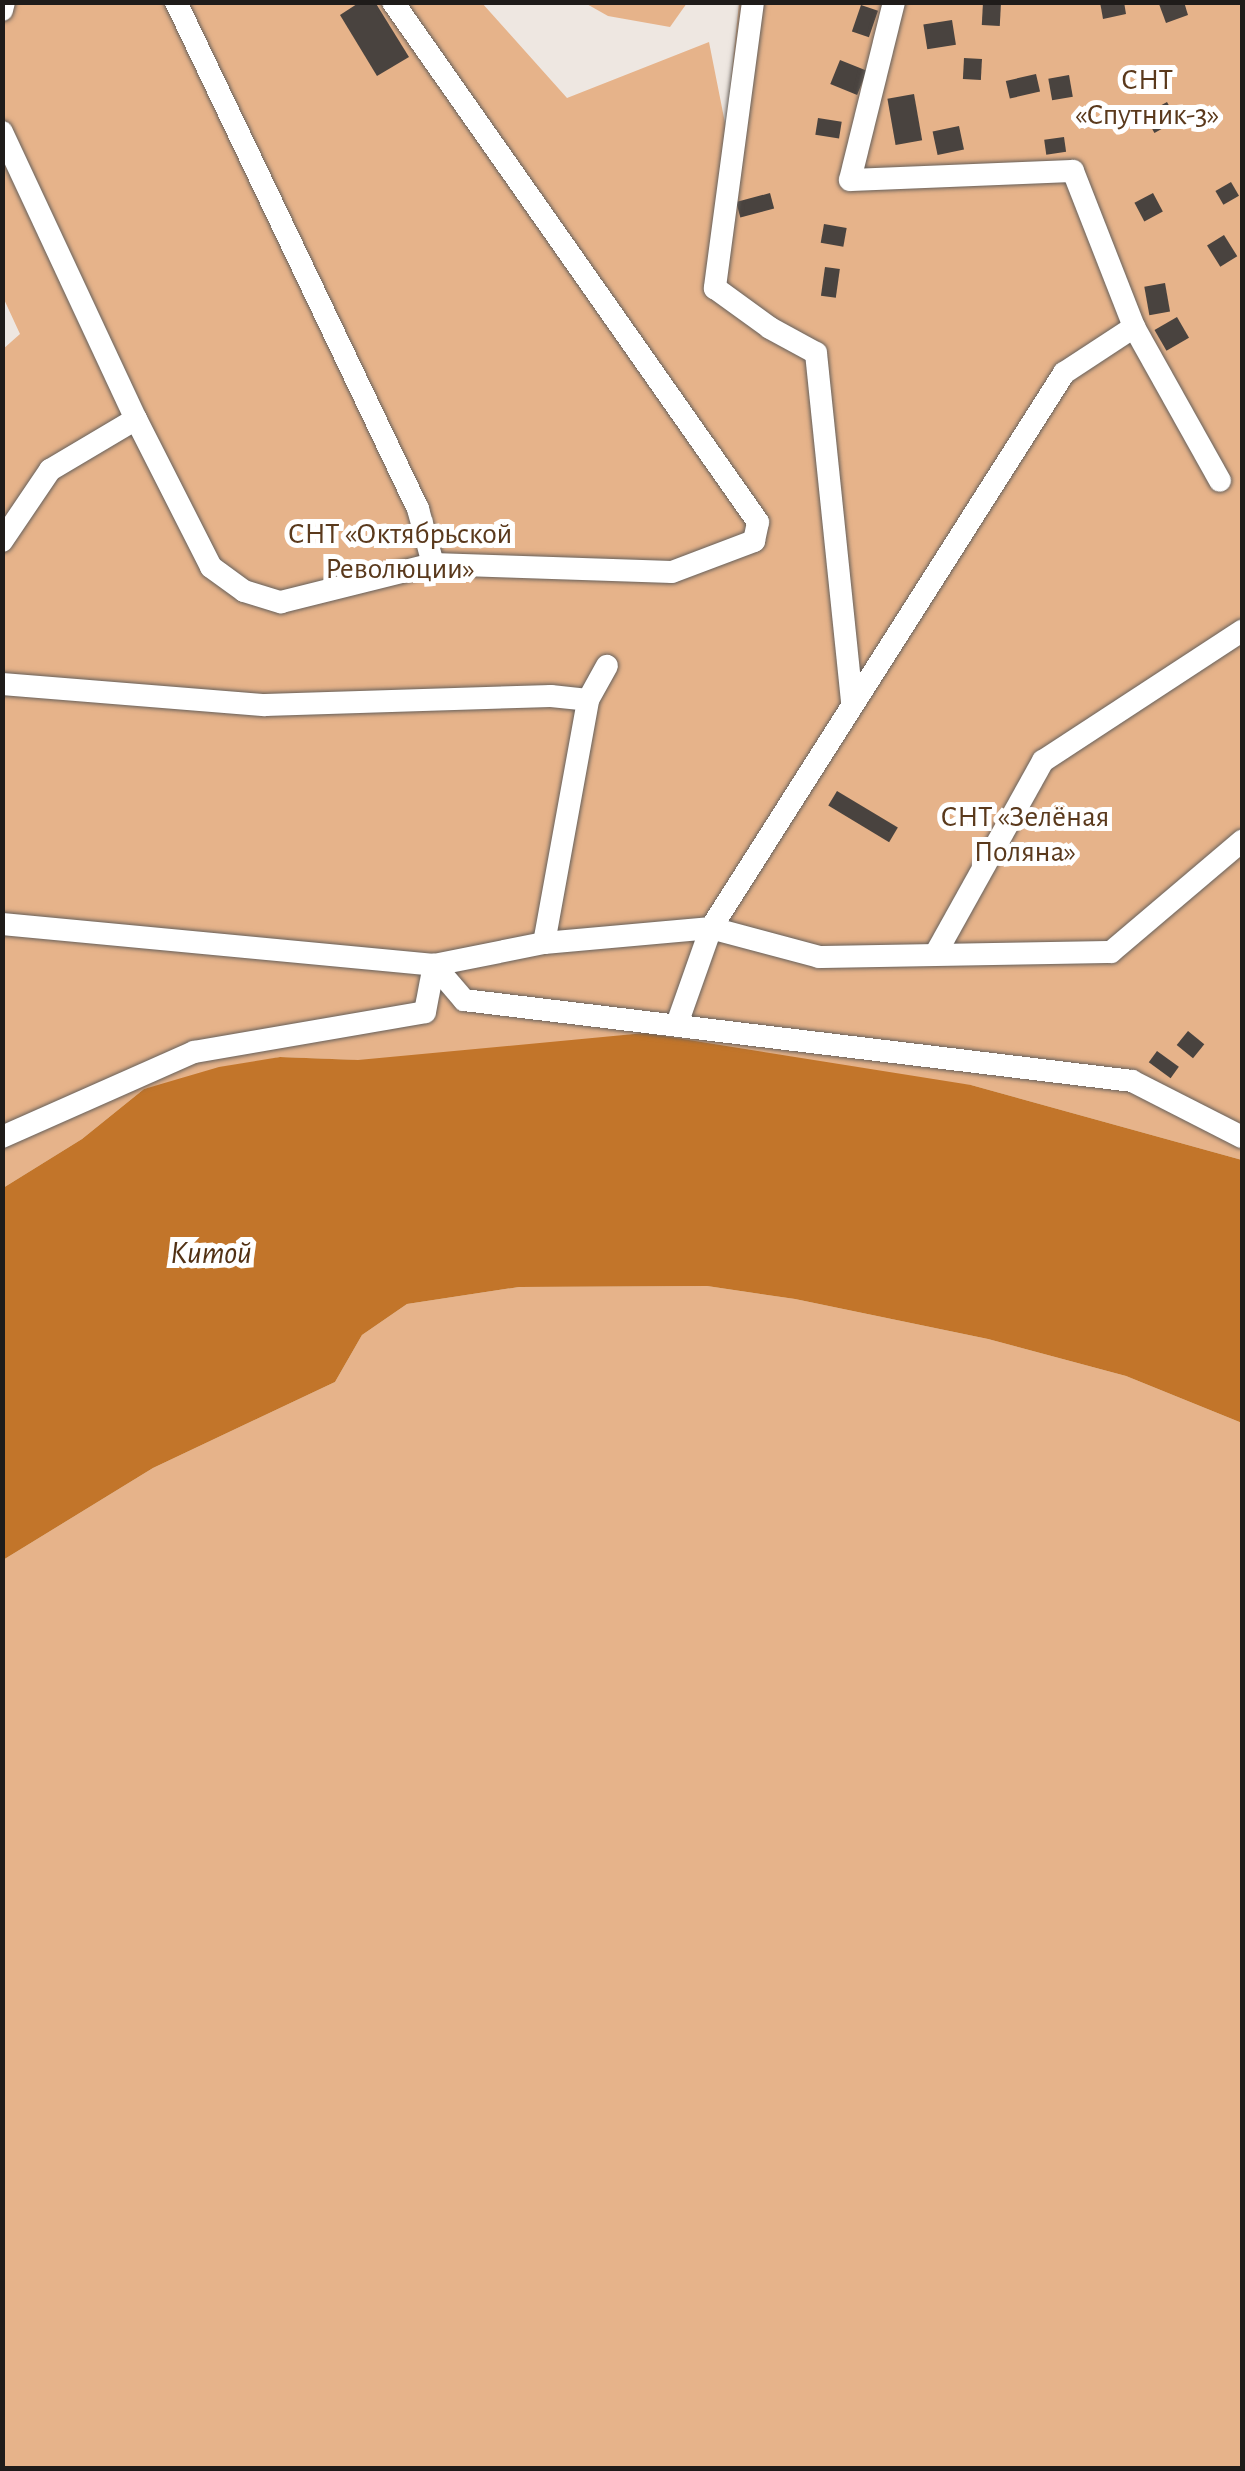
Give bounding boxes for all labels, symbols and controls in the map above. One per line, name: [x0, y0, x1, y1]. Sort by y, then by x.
park label: СНТ «Спутник-3»: [1075, 62, 1219, 132]
park label: СНТ «Октябрьской Революции»: [288, 516, 512, 586]
park label: СНТ «Зелёная Поляна»: [940, 799, 1110, 870]
water label: Китой: [170, 1234, 252, 1272]

